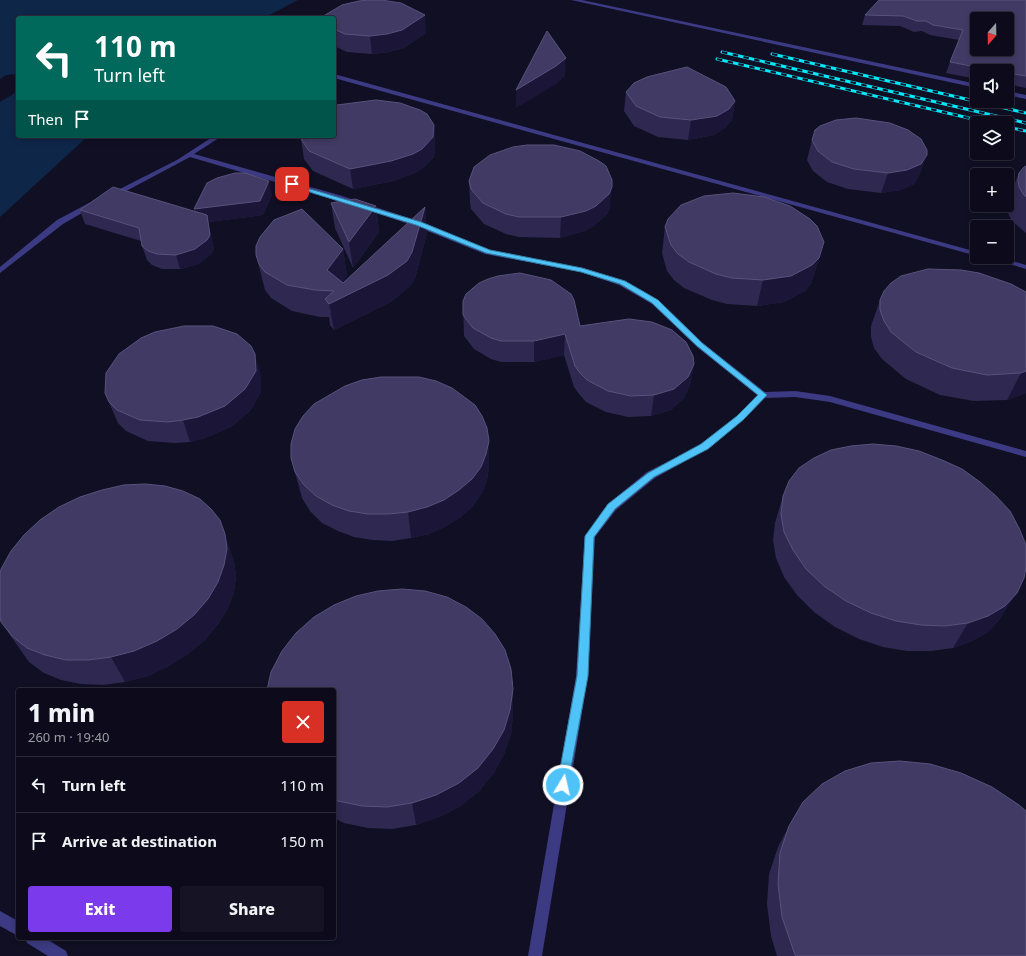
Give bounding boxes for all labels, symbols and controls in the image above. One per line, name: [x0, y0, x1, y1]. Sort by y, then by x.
north arrow: [970, 12, 1014, 56]
map controls: [970, 12, 1014, 264]
text: 110 m: [94, 27, 177, 65]
icon: left: [28, 32, 80, 84]
text: Turn left: [94, 63, 165, 87]
button: sound: [970, 64, 1014, 108]
icon: arrive: [71, 108, 93, 130]
text: Then: [28, 109, 63, 129]
button: layers: [970, 116, 1014, 160]
pin: [275, 167, 309, 201]
button: +: [970, 168, 1014, 212]
icon: arrive: [281, 173, 303, 195]
button: −: [970, 220, 1014, 264]
text: 1 min: [28, 696, 95, 729]
button: close: [282, 701, 324, 743]
text: 260 m · 19:40: [28, 728, 109, 746]
position arrow: [542, 764, 584, 806]
icon: left: [28, 774, 50, 796]
text: Turn left: [62, 775, 126, 795]
text: 110 m: [280, 775, 324, 795]
icon: arrive: [28, 830, 50, 852]
text: Arrive at destination: [62, 831, 217, 851]
text: 150 m: [280, 831, 324, 851]
button: Exit: [28, 886, 172, 932]
button: Share: [180, 886, 324, 932]

